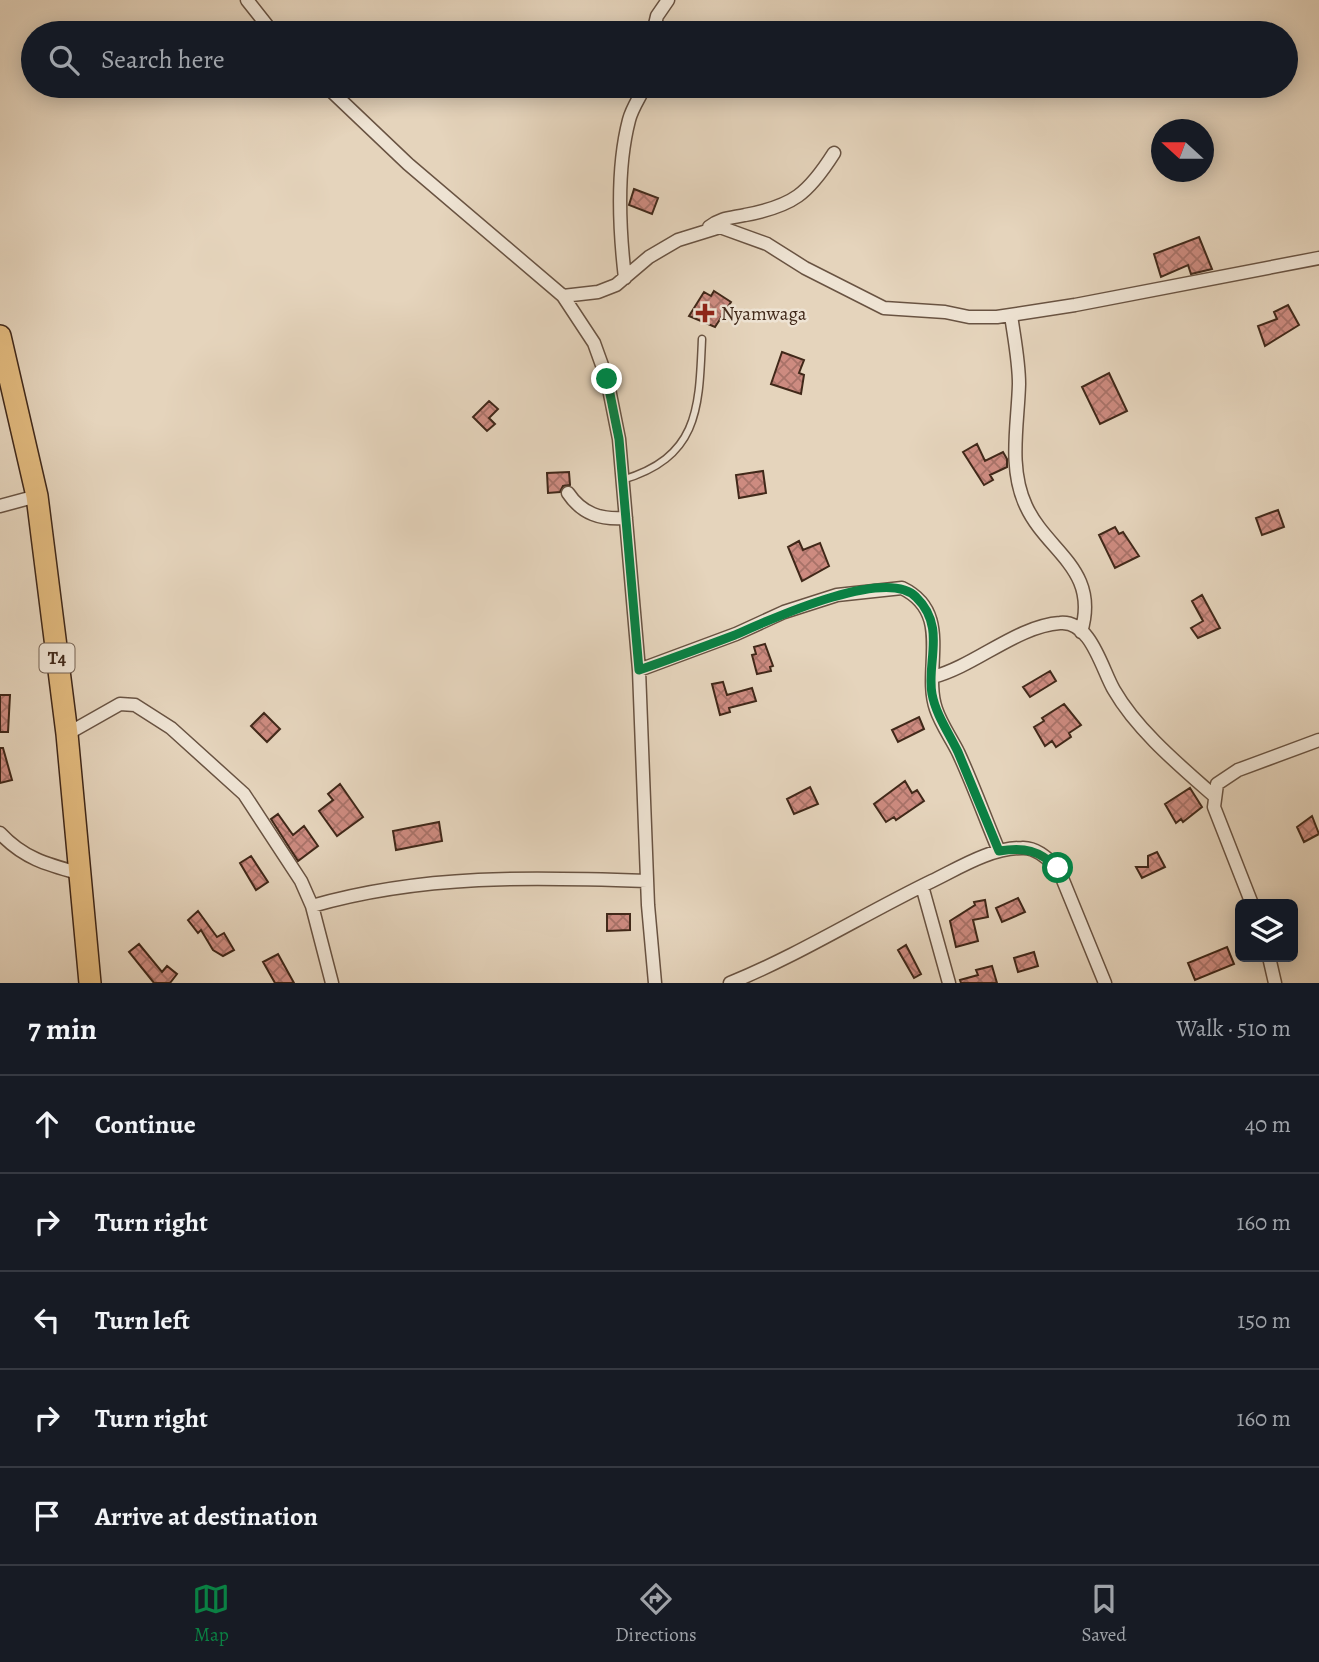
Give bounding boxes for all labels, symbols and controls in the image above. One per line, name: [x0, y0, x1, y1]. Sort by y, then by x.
search box: [21, 21, 1298, 98]
icon: search: [45, 41, 83, 79]
text: Search here: [101, 42, 225, 77]
north arrow: [1151, 119, 1214, 182]
place label: Nyamwaga: [721, 301, 807, 327]
marker: Nyamwaga: [695, 303, 715, 323]
route end: [591, 363, 622, 394]
road number: T4: [40, 644, 74, 672]
route start: [1042, 852, 1073, 883]
map controls: [1235, 899, 1298, 962]
button: layers: [1235, 899, 1298, 962]
text: 7 min: [28, 1009, 97, 1049]
text: Walk · 510 m: [1176, 1013, 1291, 1044]
icon: ahead: [28, 1105, 66, 1143]
text: Continue: [95, 1107, 196, 1142]
text: 40 m: [1245, 1109, 1291, 1140]
icon: right: [28, 1203, 66, 1241]
text: Turn right: [95, 1205, 208, 1240]
text: 160 m: [1237, 1207, 1291, 1238]
icon: left: [28, 1301, 66, 1339]
text: Turn left: [95, 1303, 190, 1338]
text: 150 m: [1237, 1305, 1291, 1336]
icon: right: [28, 1399, 66, 1437]
text: Turn right: [95, 1401, 208, 1436]
text: 160 m: [1237, 1403, 1291, 1434]
icon: arrive: [28, 1497, 66, 1535]
text: Arrive at destination: [95, 1499, 318, 1534]
tab: Map: [192, 1580, 230, 1648]
tab: Directions: [615, 1580, 697, 1648]
tab: Saved: [1082, 1580, 1127, 1648]

